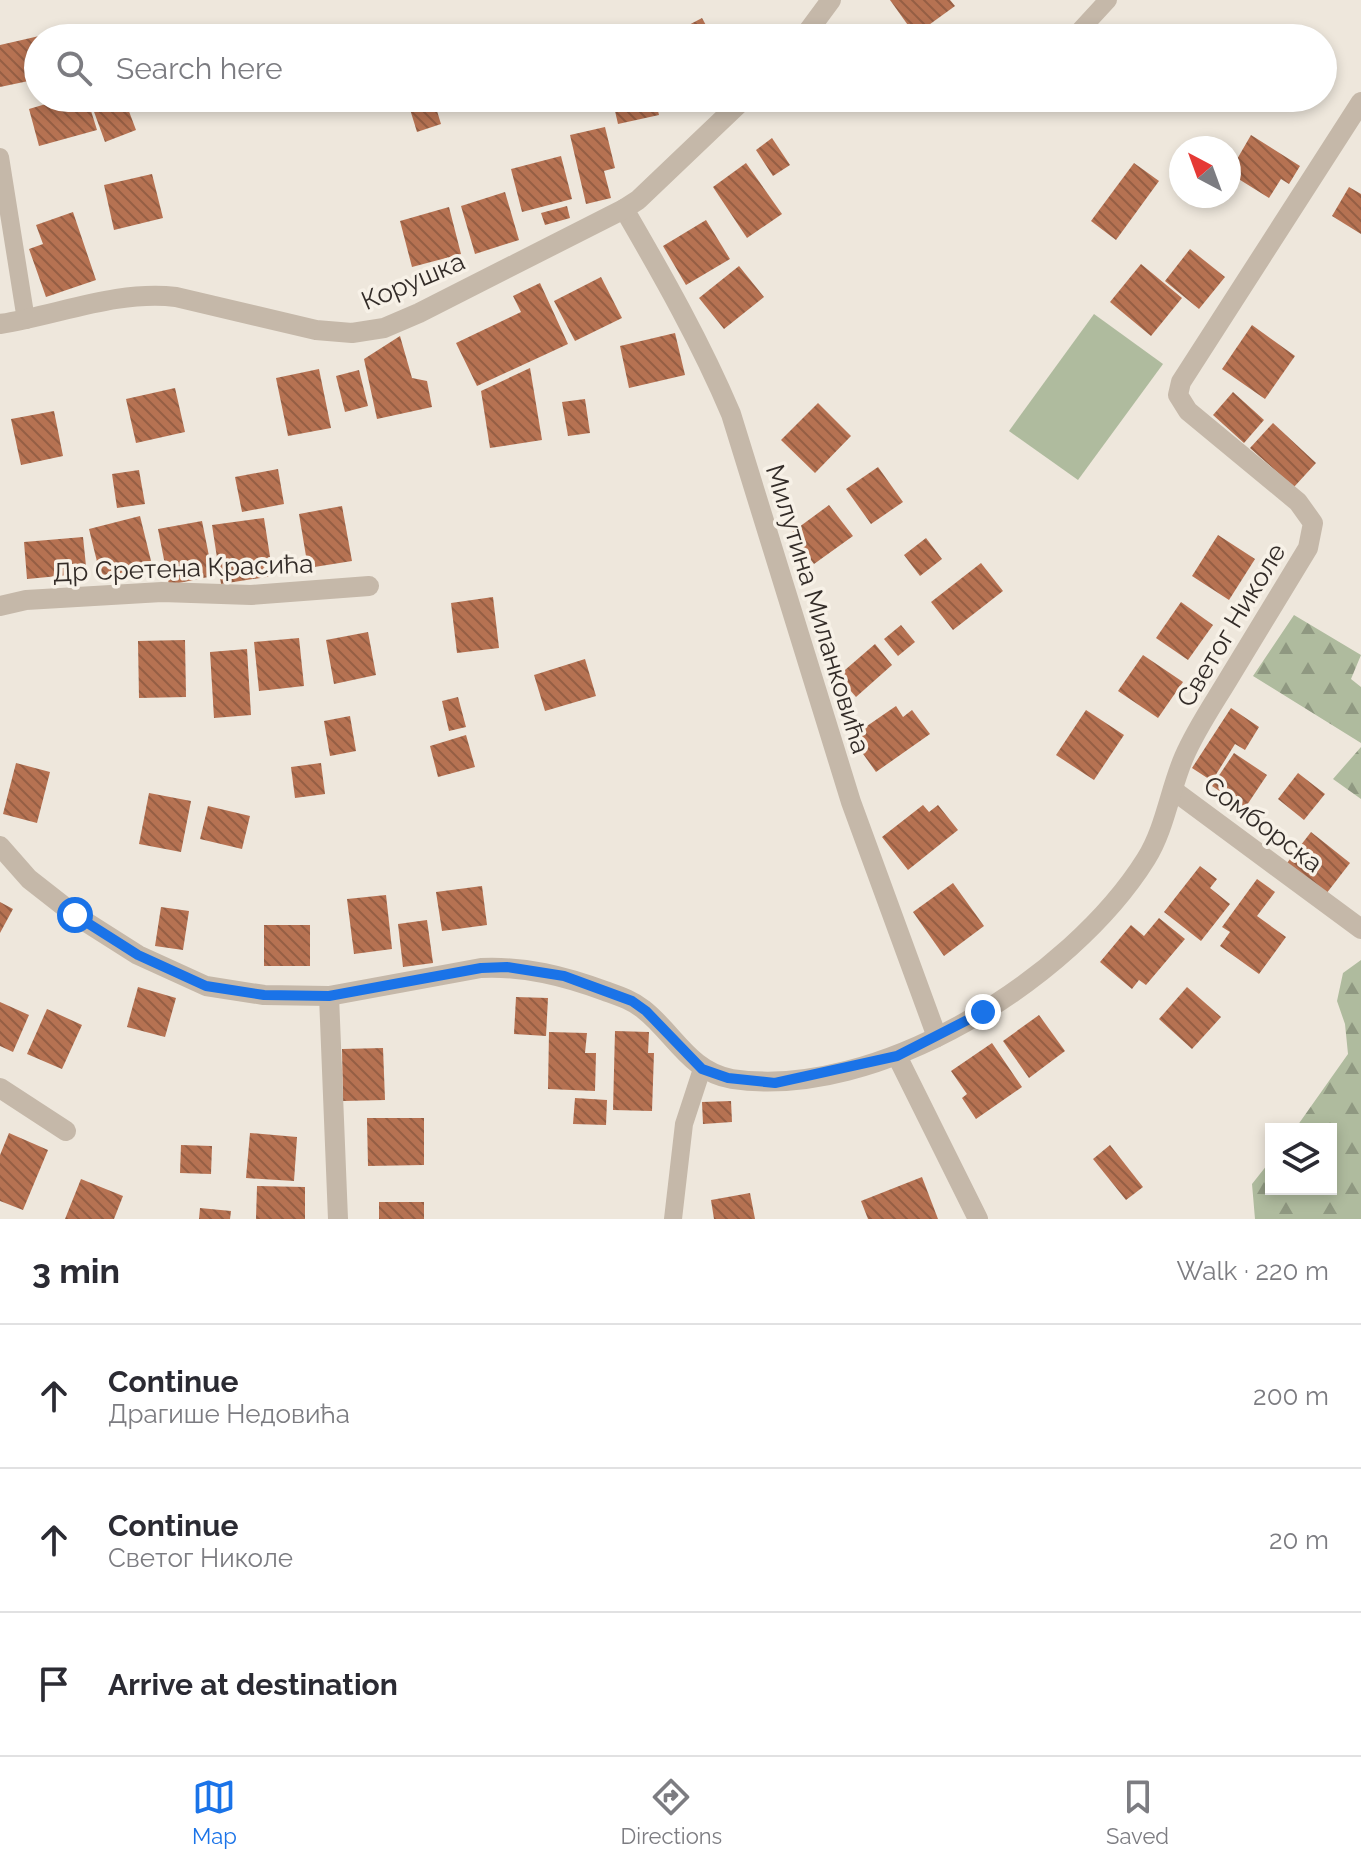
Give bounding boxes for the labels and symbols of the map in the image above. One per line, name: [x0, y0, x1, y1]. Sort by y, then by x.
north arrow: [1169, 136, 1241, 208]
street label: Корушка: [357, 246, 469, 316]
street label: Милутина Миланковића: [760, 461, 876, 757]
street label: Светог Николе: [1170, 538, 1292, 712]
street label: Др Сретена Красића: [52, 548, 314, 588]
street label: Сомборска: [1198, 770, 1328, 878]
route start: [57, 897, 93, 933]
route end: [965, 994, 1001, 1030]

